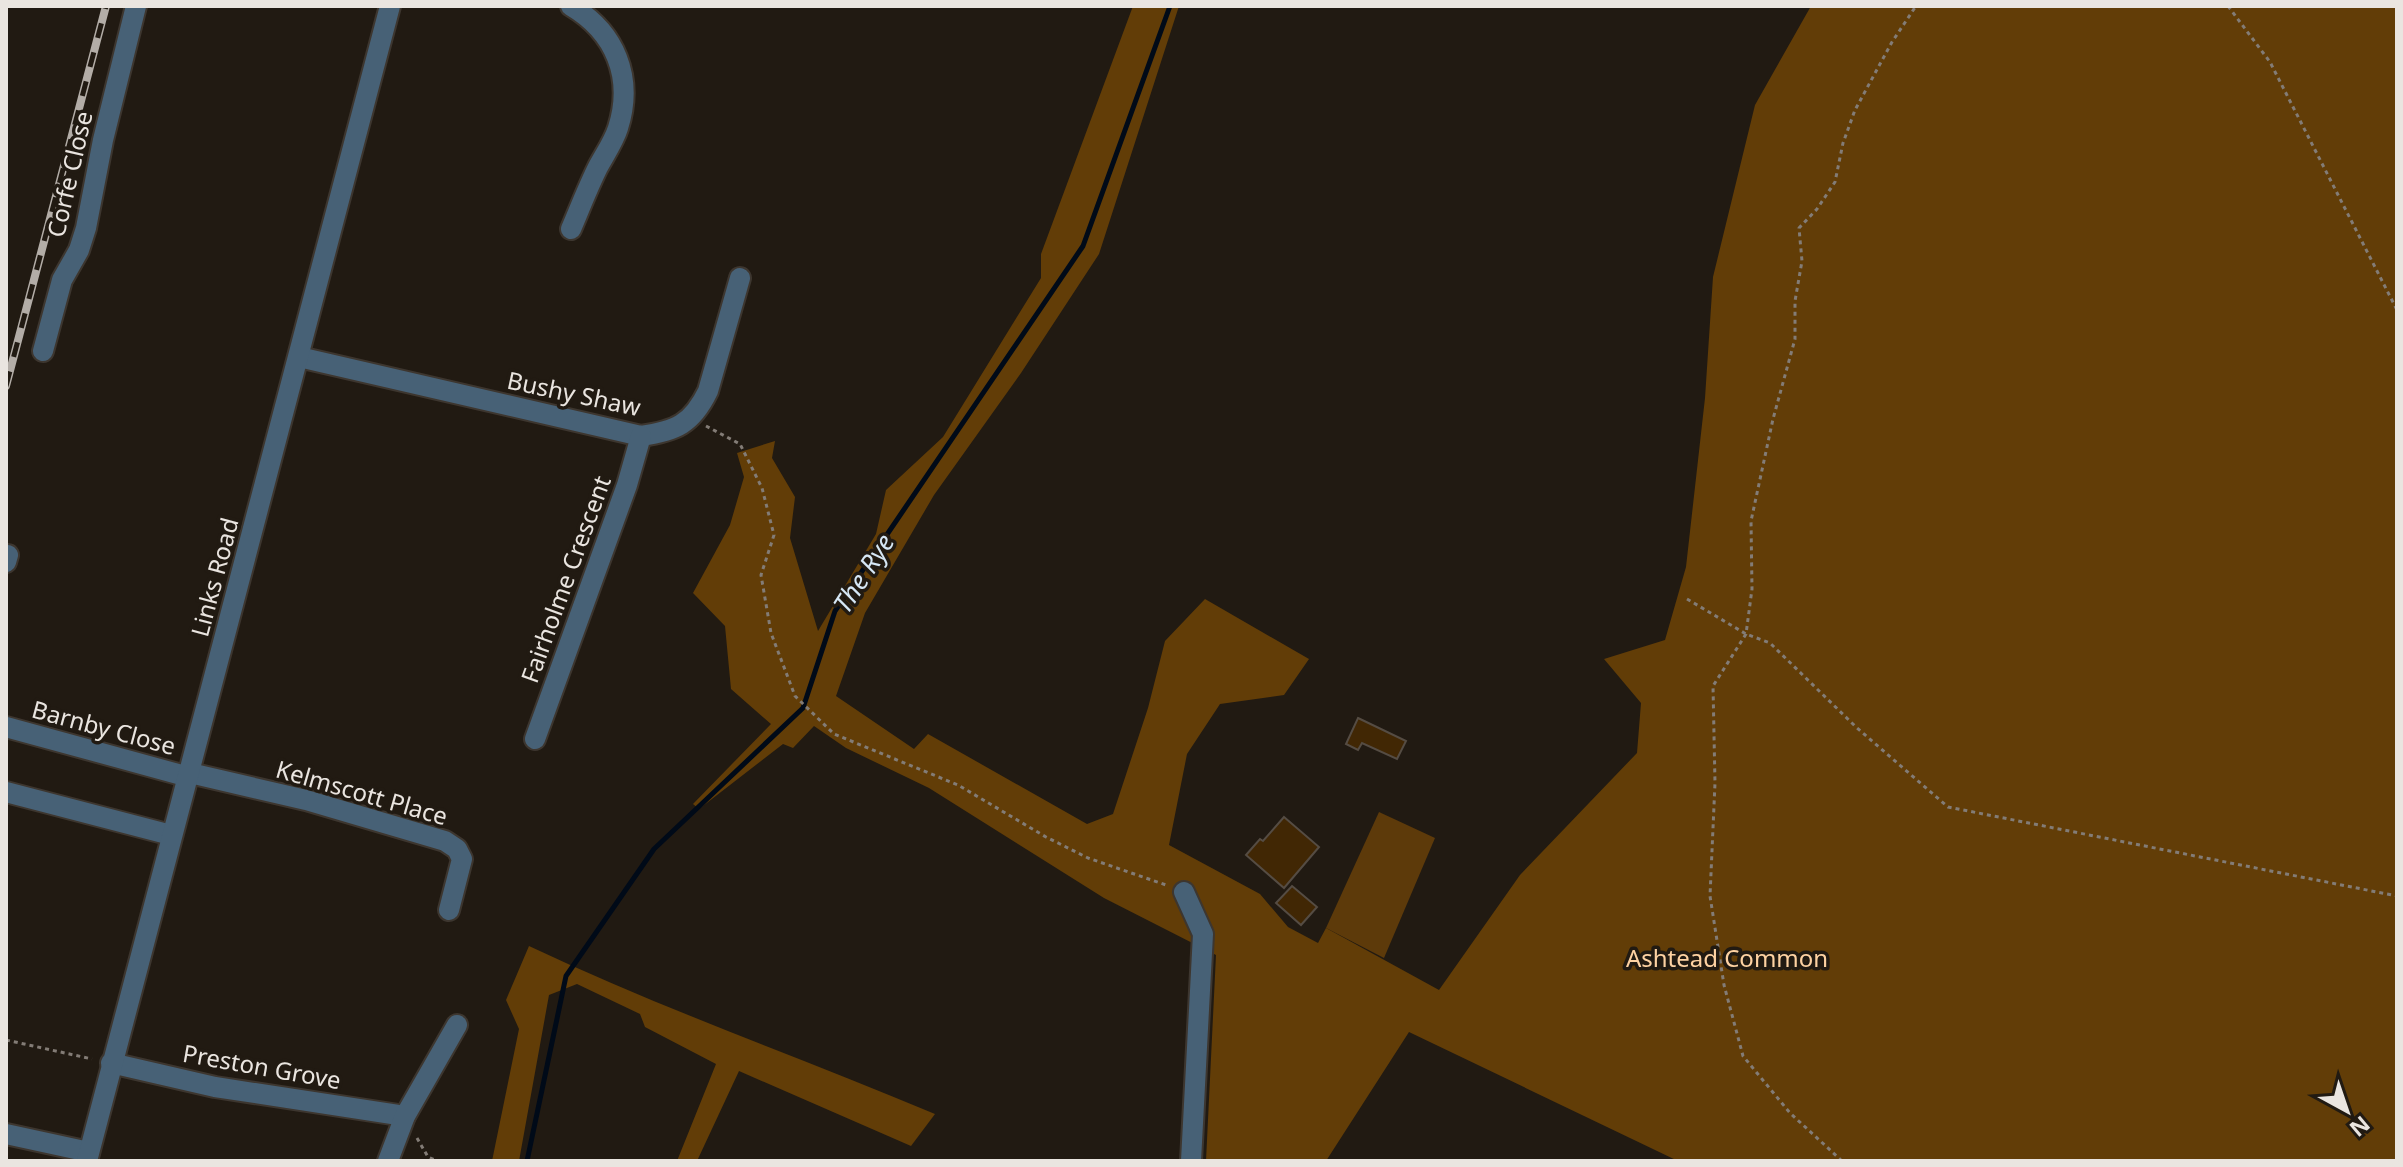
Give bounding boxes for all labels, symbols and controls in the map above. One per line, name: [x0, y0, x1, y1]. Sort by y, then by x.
street label: Corfe Close: [38, 108, 100, 240]
street label: Bushy Shaw: [504, 363, 644, 423]
street label: Fairholme Crescent: [512, 471, 618, 687]
street label: Links Road: [182, 514, 246, 640]
water label: The Rye: [824, 526, 902, 620]
street label: Barnby Close: [29, 692, 179, 762]
street label: Kelmscott Place: [272, 752, 452, 832]
park label: Ashtead Common: [1626, 941, 1828, 974]
street label: Preston Grove: [180, 1036, 344, 1096]
north arrow: [2307, 1071, 2387, 1151]
text: N: [2344, 1110, 2377, 1144]

